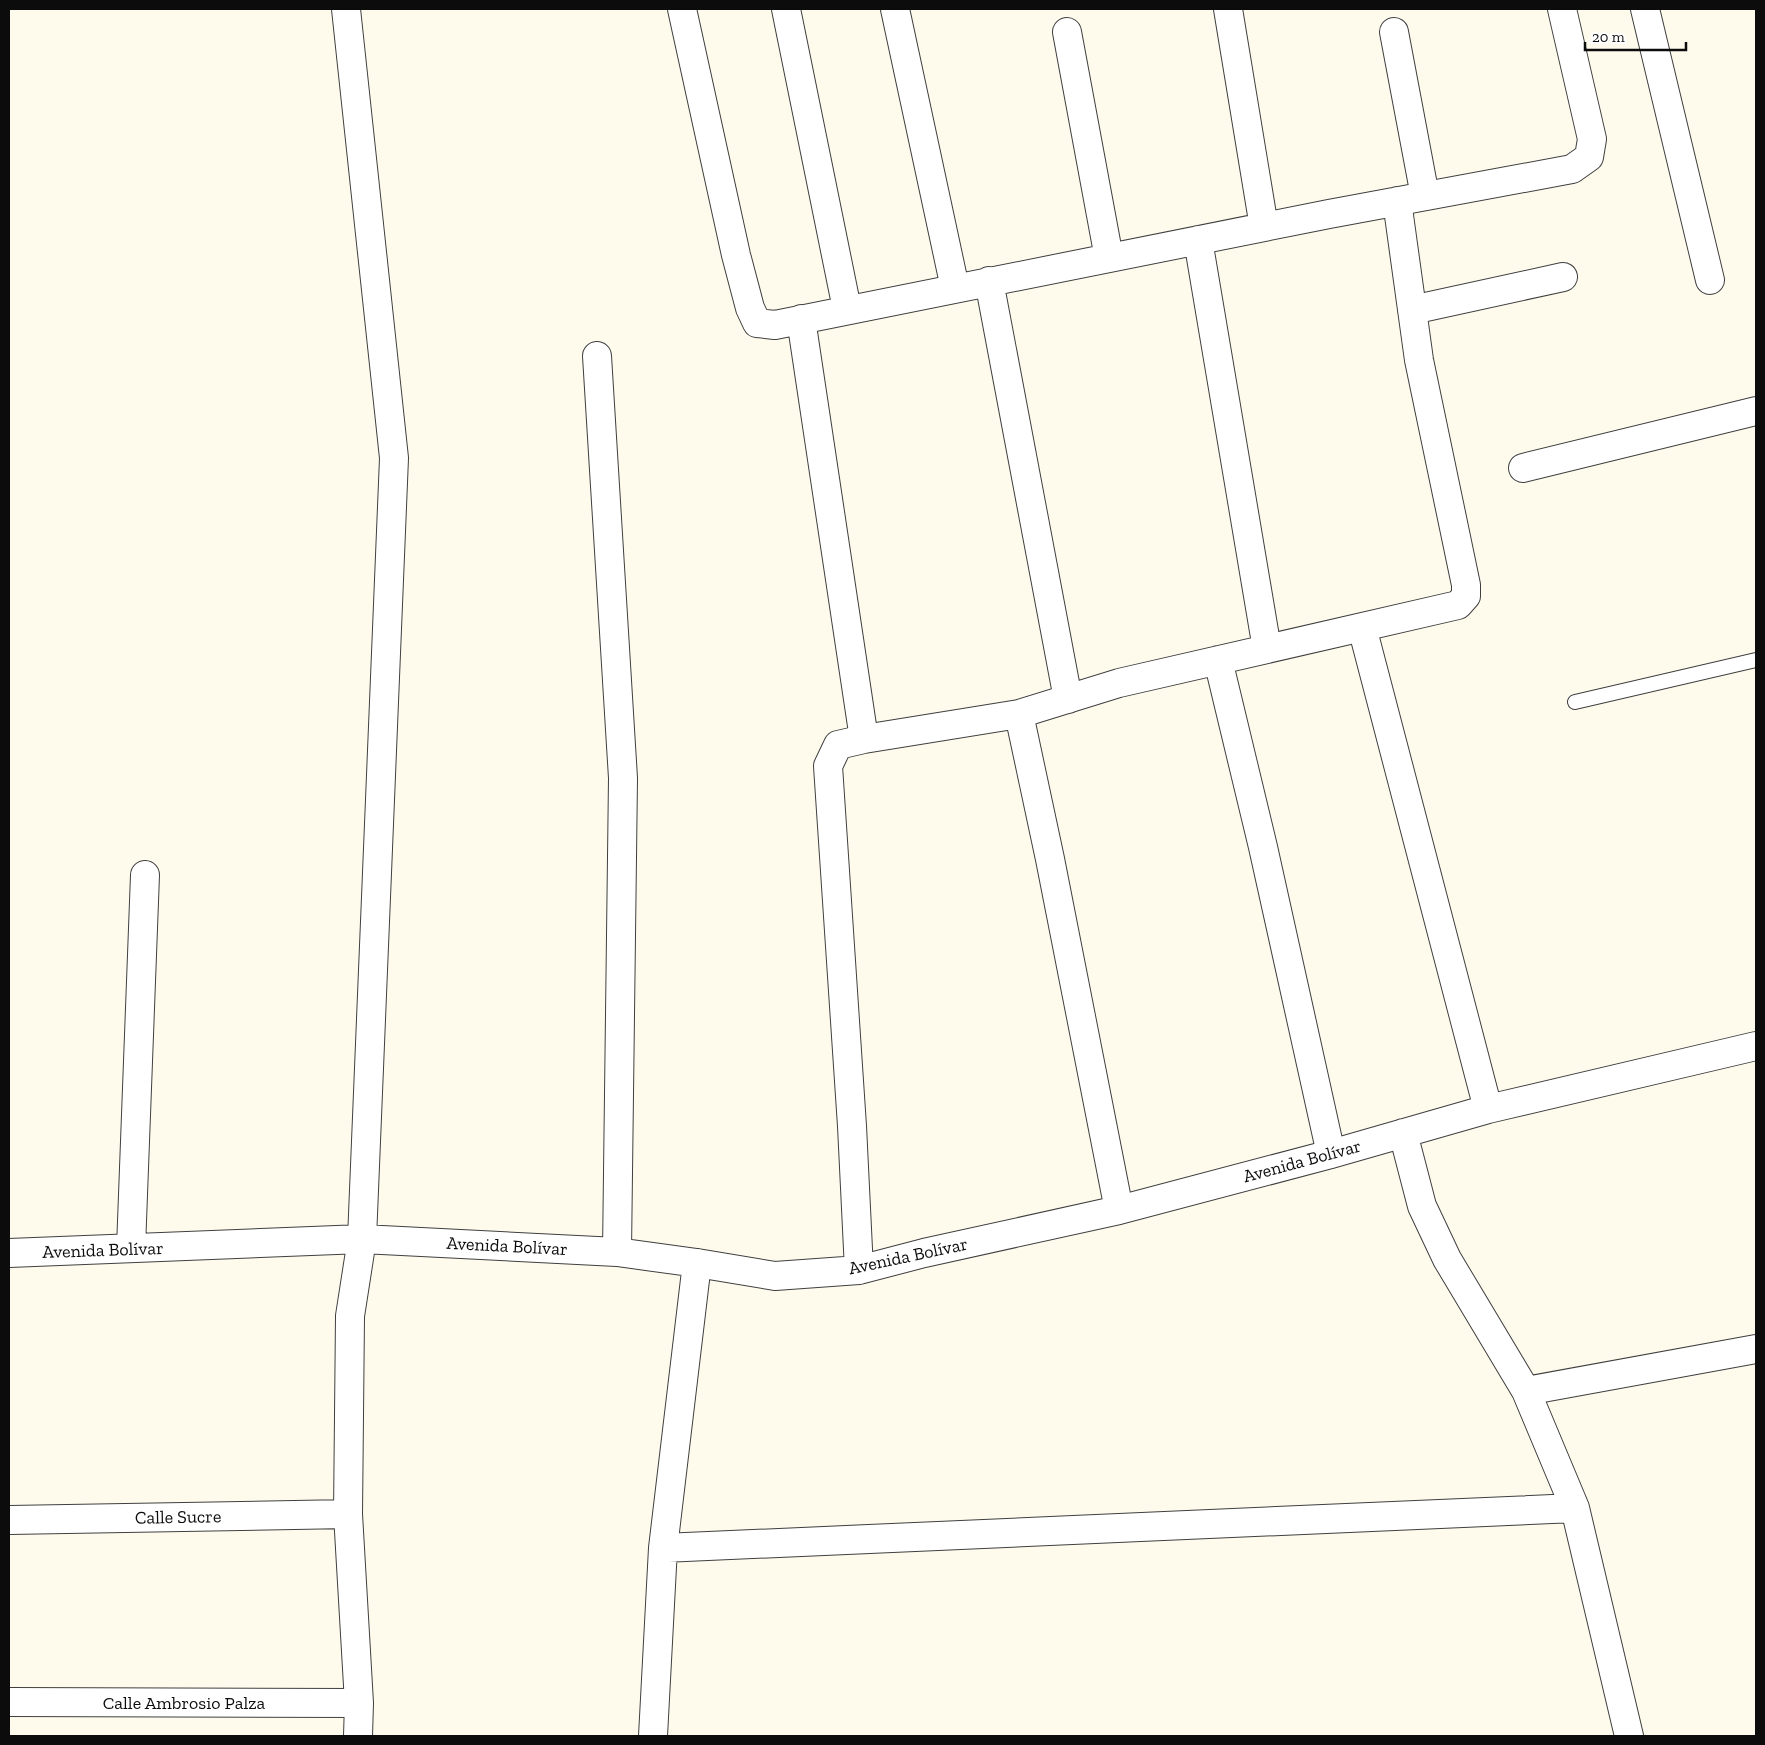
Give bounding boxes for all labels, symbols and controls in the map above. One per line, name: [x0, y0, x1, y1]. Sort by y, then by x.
scale bar: [1585, 20, 1686, 52]
text: 20 m: [1592, 28, 1625, 46]
street label: Avenida Bolívar: [1241, 1135, 1363, 1187]
street label: Avenida Bolívar: [446, 1232, 568, 1260]
street label: Avenida Bolívar: [846, 1233, 970, 1279]
street label: Avenida Bolívar: [42, 1237, 164, 1263]
street label: Calle Sucre: [135, 1505, 221, 1529]
street label: Calle Ambrosio Palza: [103, 1692, 266, 1714]

